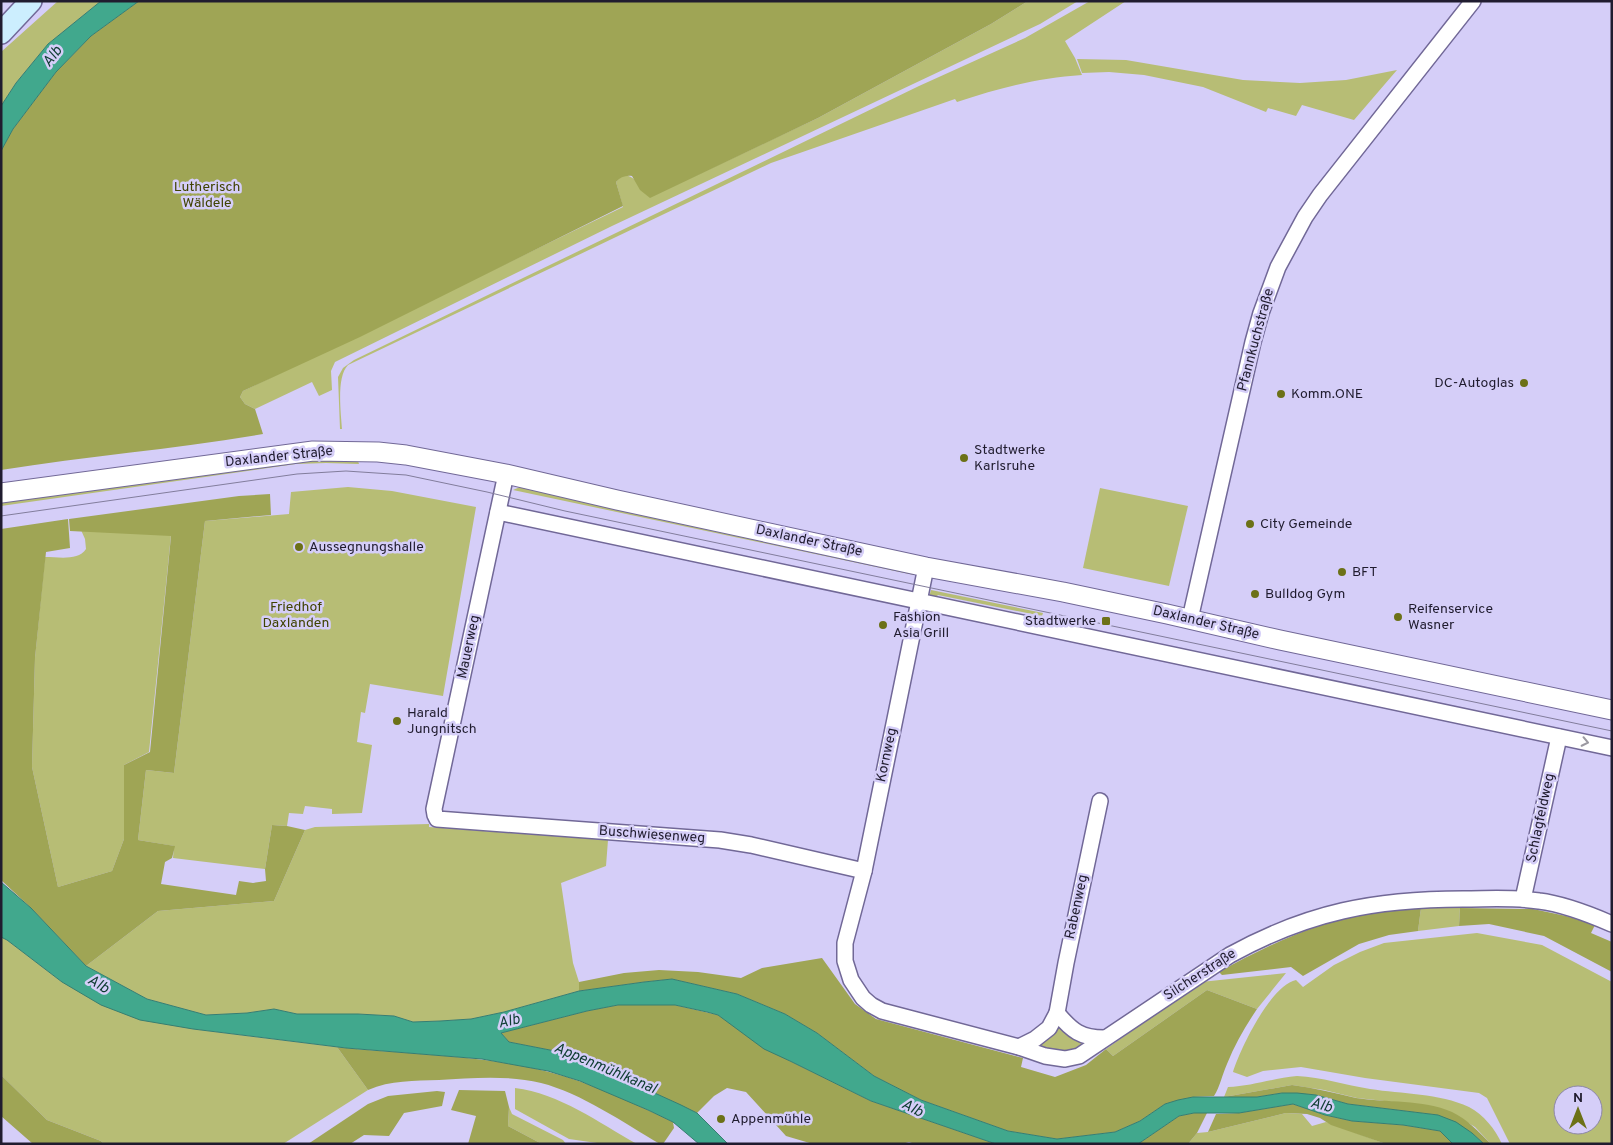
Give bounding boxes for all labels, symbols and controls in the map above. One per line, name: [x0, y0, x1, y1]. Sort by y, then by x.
water label: Alb: [39, 42, 68, 71]
park label: Lutherisch Wäldele: [174, 179, 240, 212]
street label: Pfannkuchstraße: [1234, 287, 1278, 393]
place label: DC-Autoglas: [1434, 375, 1514, 392]
marker: DC-Autoglas: [1518, 377, 1530, 389]
place label: Komm.ONE: [1291, 386, 1363, 403]
marker: Komm.ONE: [1275, 388, 1287, 400]
place label: Stadtwerke Karlsruhe: [974, 442, 1045, 475]
street label: Daxlander Straße: [224, 443, 334, 471]
marker: Stadtwerke Karlsruhe: [958, 452, 970, 464]
place label: City Gemeinde: [1260, 516, 1352, 533]
marker: City Gemeinde: [1244, 518, 1256, 530]
street label: Daxlander Straße: [754, 521, 864, 561]
place label: Aussegnungshalle: [309, 539, 424, 556]
marker: Aussegnungshalle: [293, 541, 305, 553]
place label: BFT: [1352, 564, 1377, 581]
marker: BFT: [1336, 566, 1348, 578]
place label: Bulldog Gym: [1265, 586, 1345, 603]
marker: Bulldog Gym: [1249, 588, 1261, 600]
park label: Friedhof Daxlanden: [263, 599, 329, 632]
place label: Reifenservice Wasner: [1408, 601, 1493, 634]
street label: Daxlander Straße: [1151, 603, 1261, 643]
place label: Fashion Asia Grill: [893, 609, 949, 642]
marker: Reifenservice Wasner: [1392, 611, 1404, 623]
place label: Stadtwerke: [1025, 613, 1096, 630]
street label: Mauerweg: [454, 614, 484, 680]
marker: Stadtwerke: [1100, 615, 1112, 627]
marker: Fashion Asia Grill: [877, 619, 889, 631]
place label: Harald Jungnitsch: [407, 705, 477, 738]
marker: Harald Jungnitsch: [391, 715, 403, 727]
street label: Kornweg: [873, 726, 901, 784]
one-way arrow: [1581, 736, 1590, 747]
street label: Schlagfeldweg: [1523, 772, 1559, 864]
street label: Buschwiesenweg: [598, 823, 706, 847]
street label: Rabenweg: [1062, 873, 1092, 941]
street label: Silcherstraße: [1161, 945, 1239, 1005]
water label: Alb: [84, 971, 113, 999]
water label: Alb: [496, 1010, 522, 1034]
water label: Appenmühlkanal: [551, 1039, 660, 1100]
north arrow: [1553, 1085, 1603, 1135]
text: N: [1573, 1090, 1583, 1107]
water label: Alb: [1308, 1094, 1335, 1118]
water label: Alb: [898, 1096, 927, 1123]
place label: Appenmühle: [731, 1111, 811, 1128]
marker: Appenmühle: [715, 1113, 727, 1125]

